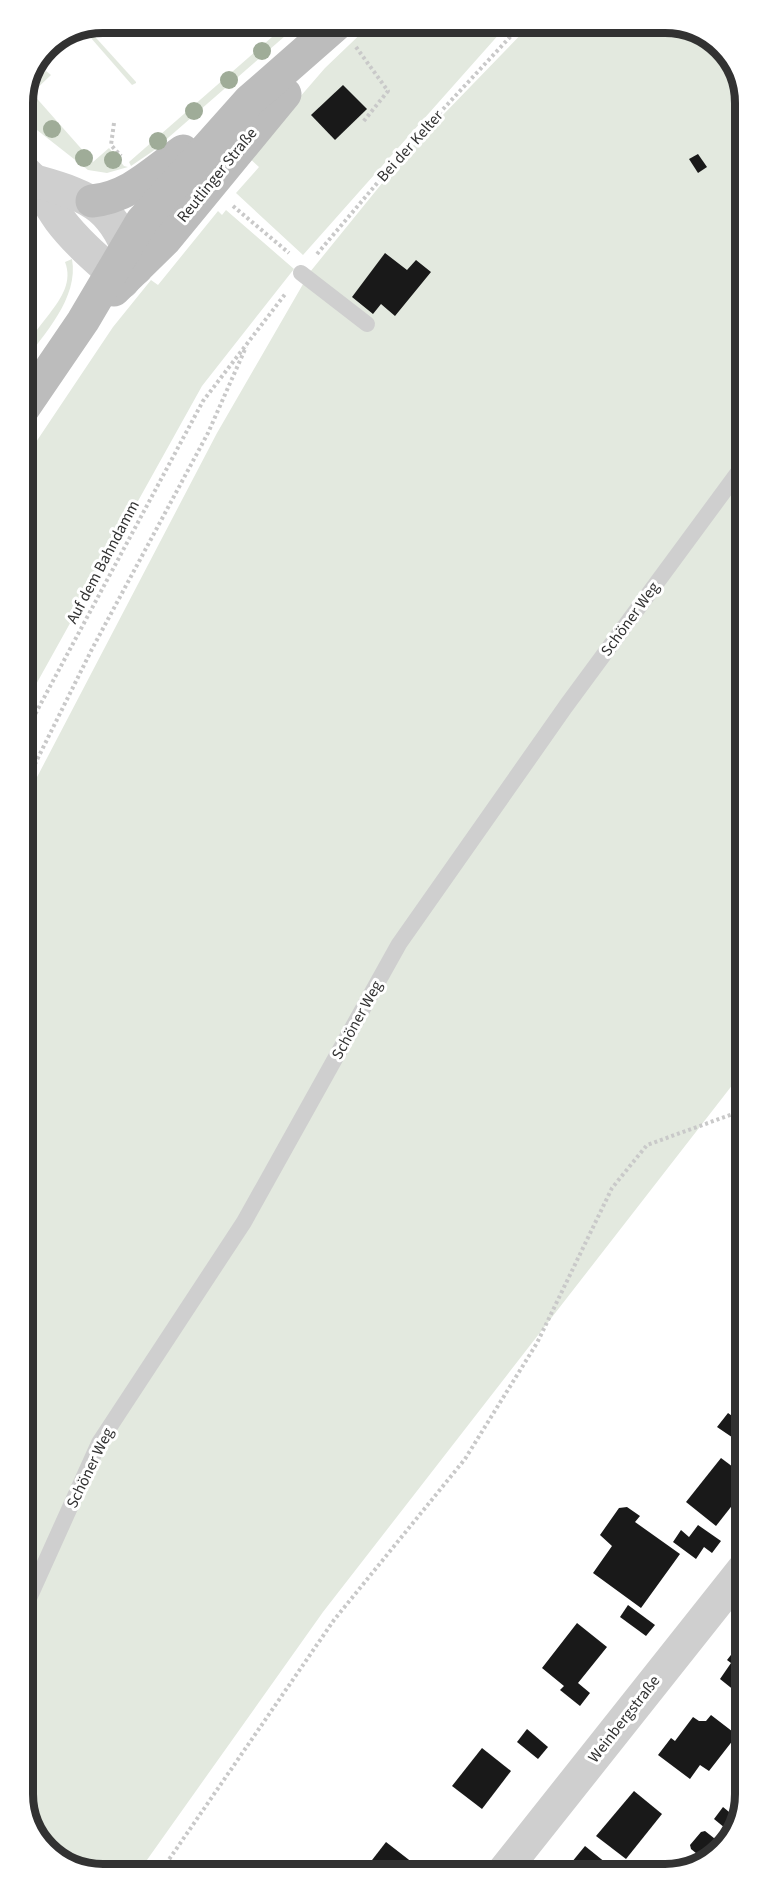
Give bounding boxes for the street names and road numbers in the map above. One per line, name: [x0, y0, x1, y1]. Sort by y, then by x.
street label: Bei der Kelter: [372, 105, 449, 187]
street label: Reutlinger Straße: [172, 123, 262, 227]
street label: Auf dem Bahndamm: [61, 496, 145, 628]
street label: Schöner Weg: [596, 577, 664, 661]
street label: Schöner Weg: [326, 977, 388, 1063]
street label: Schöner Weg: [61, 1424, 119, 1512]
street label: Weinbergstraße: [583, 1671, 665, 1767]

